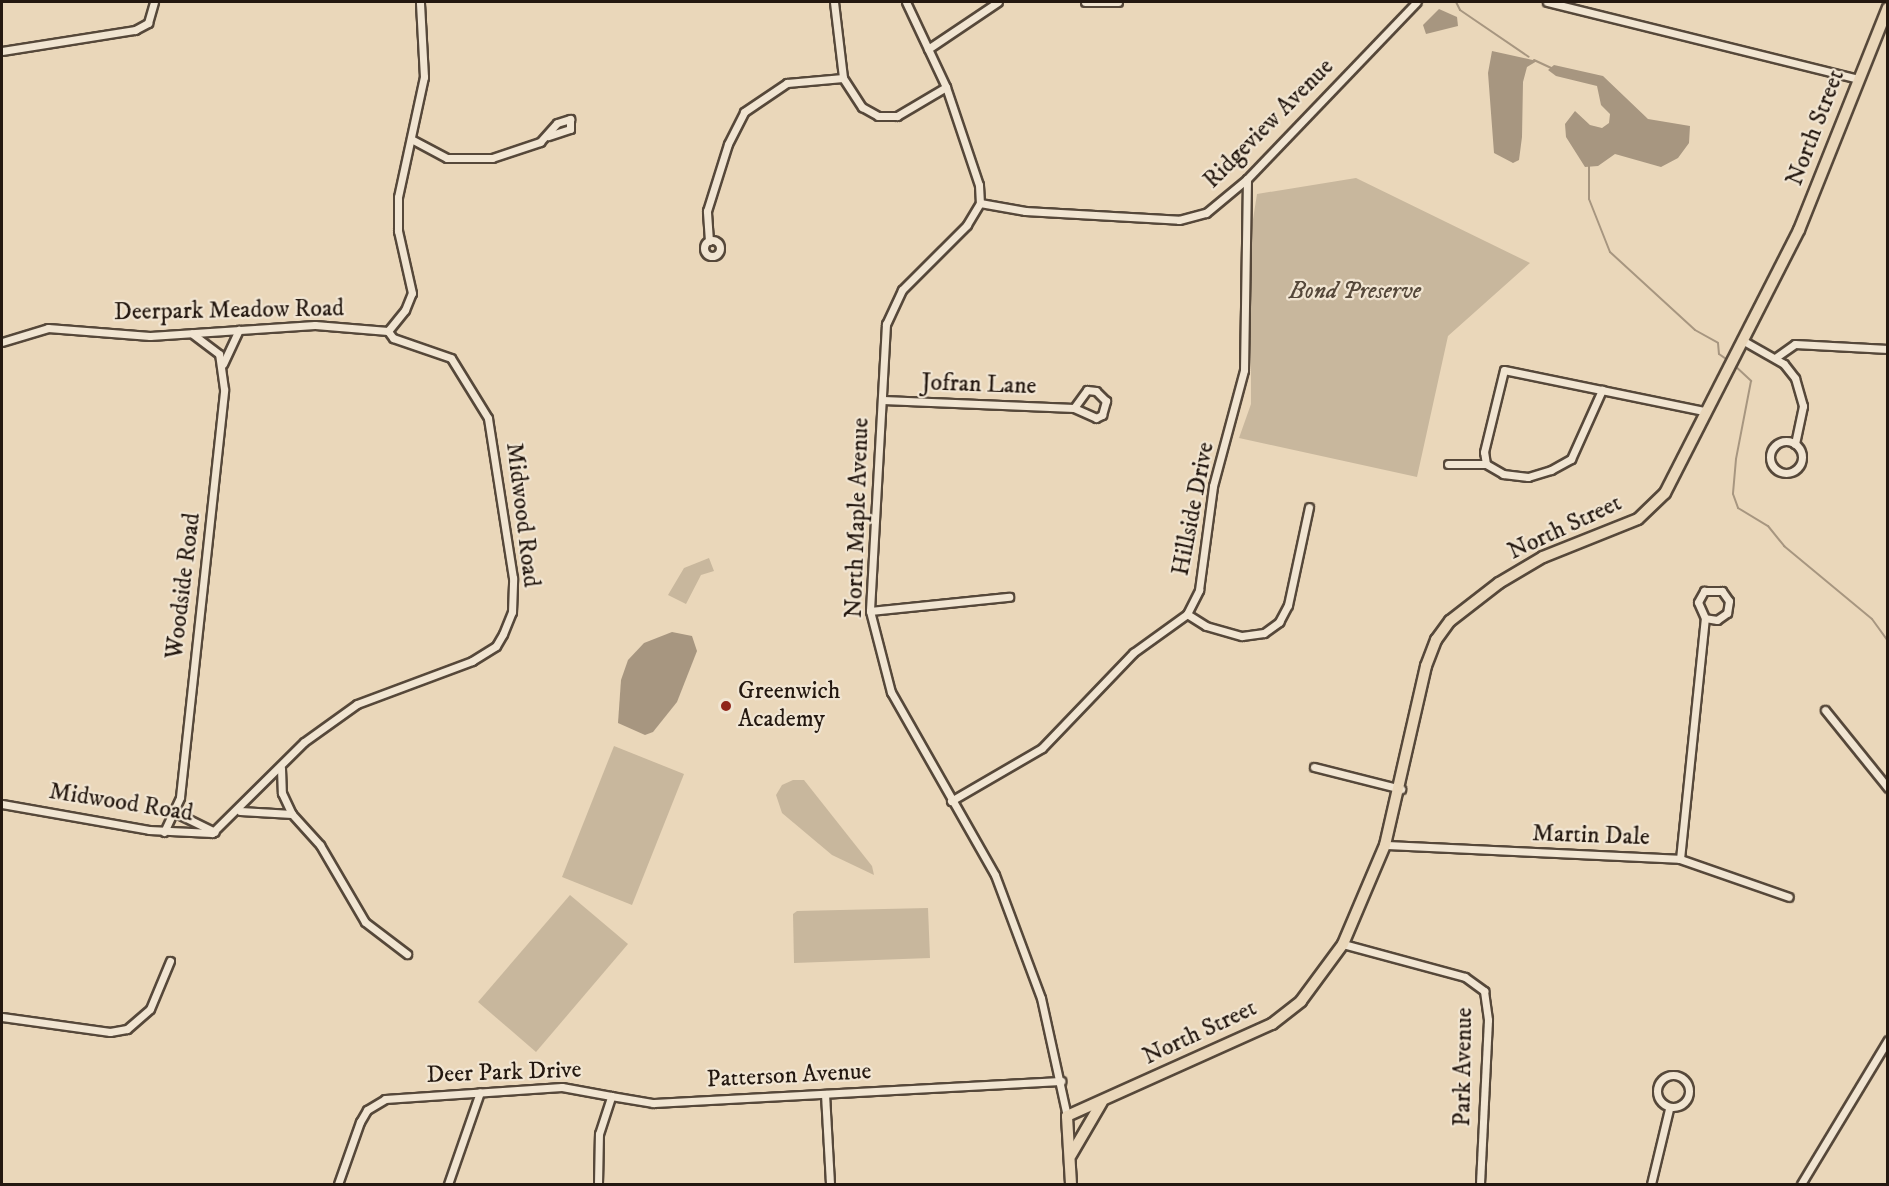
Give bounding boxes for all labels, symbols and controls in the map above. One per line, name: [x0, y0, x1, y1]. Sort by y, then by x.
street label: Ridgeview Avenue: [1198, 53, 1340, 195]
street label: North Street: [1781, 66, 1851, 190]
park label: Bond Preserve: [1289, 278, 1421, 306]
street label: Deerpark Meadow Road: [114, 295, 344, 327]
street label: Jofran Lane: [921, 369, 1037, 401]
street label: North Maple Avenue: [840, 417, 876, 619]
street label: Hillside Drive: [1167, 440, 1221, 578]
street label: Midwood Road: [499, 441, 545, 589]
street label: North Street: [1504, 489, 1626, 567]
street label: Woodside Road: [161, 511, 207, 661]
place label: Greenwich Academy: [738, 678, 840, 734]
marker: Greenwich Academy: [719, 699, 733, 713]
street label: Midwood Road: [47, 777, 195, 829]
street label: Martin Dale: [1532, 820, 1650, 852]
street label: North Street: [1139, 994, 1261, 1072]
street label: Park Avenue: [1449, 1007, 1479, 1127]
street label: Deer Park Drive: [426, 1056, 582, 1090]
street label: Patterson Avenue: [706, 1057, 872, 1095]

